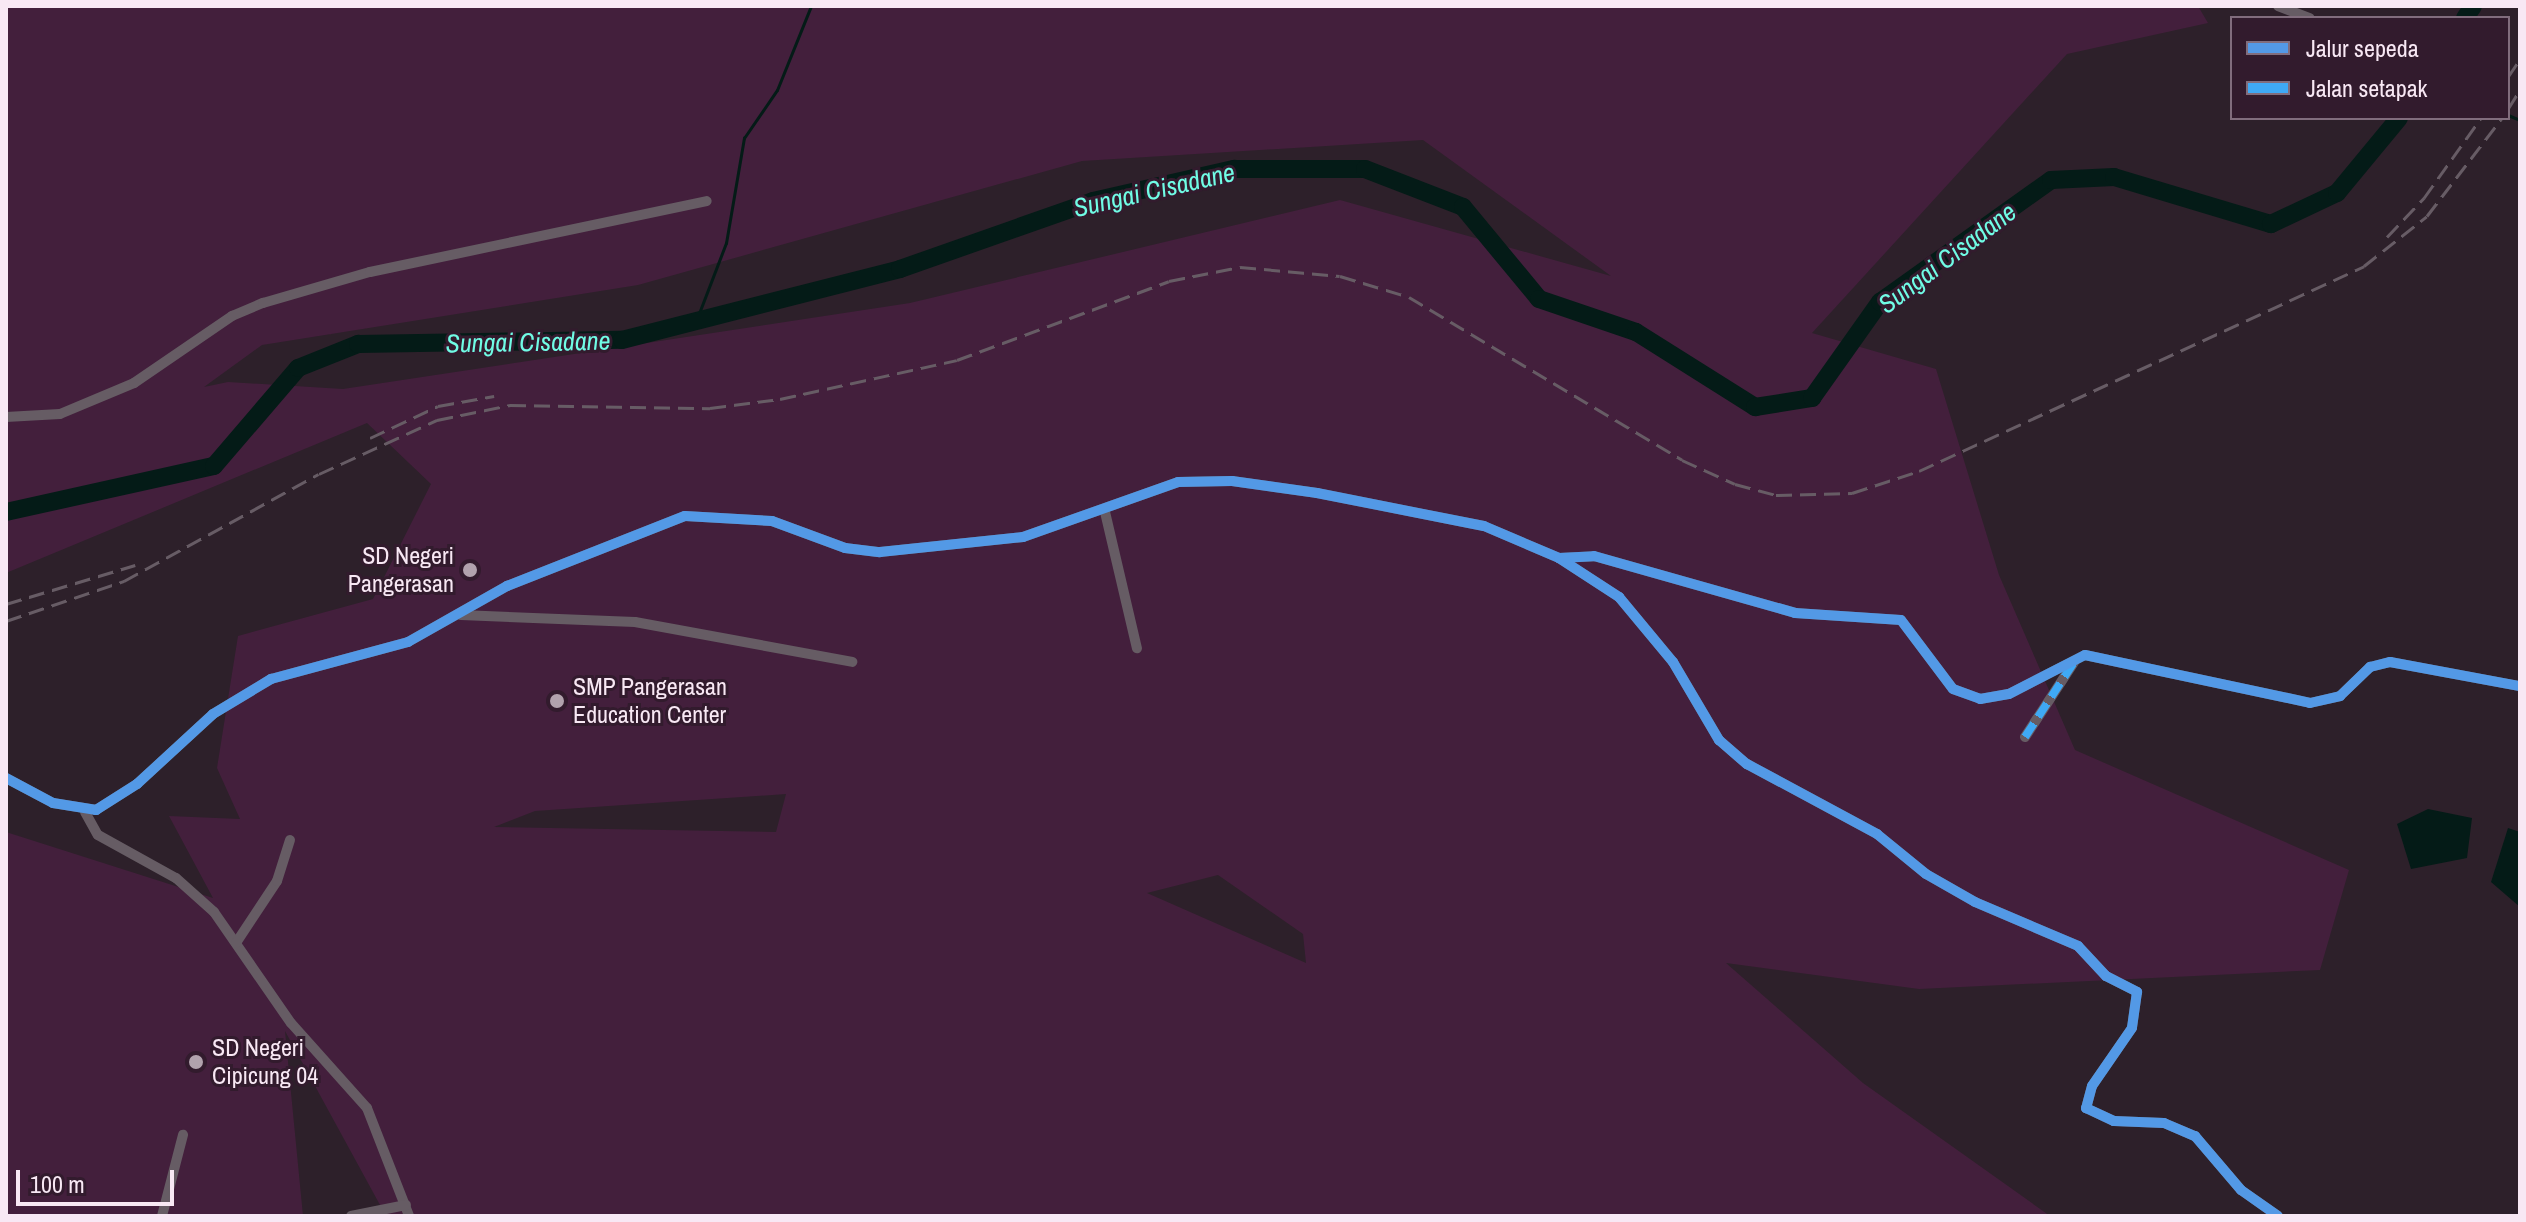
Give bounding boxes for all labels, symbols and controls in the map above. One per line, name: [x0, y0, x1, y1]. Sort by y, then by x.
legend: [2230, 16, 2510, 120]
text: Jalur sepeda: [2306, 32, 2419, 64]
text: Jalan setapak: [2306, 72, 2427, 104]
water label: Sungai Cisadane: [1070, 156, 1238, 224]
water label: Sungai Cisadane: [1872, 196, 2022, 320]
water label: Sungai Cisadane: [445, 325, 611, 359]
place label: SD Negeri Pangerasan: [348, 542, 454, 598]
marker: SD Negeri Pangerasan: [461, 561, 479, 579]
place label: SMP Pangerasan Education Center: [573, 673, 727, 729]
marker: SMP Pangerasan Education Center: [548, 692, 566, 710]
place label: SD Negeri Cipicung 04: [212, 1034, 318, 1090]
marker: SD Negeri Cipicung 04: [187, 1053, 205, 1071]
scale bar: [20, 1154, 178, 1204]
text: 100 m: [30, 1168, 85, 1200]

